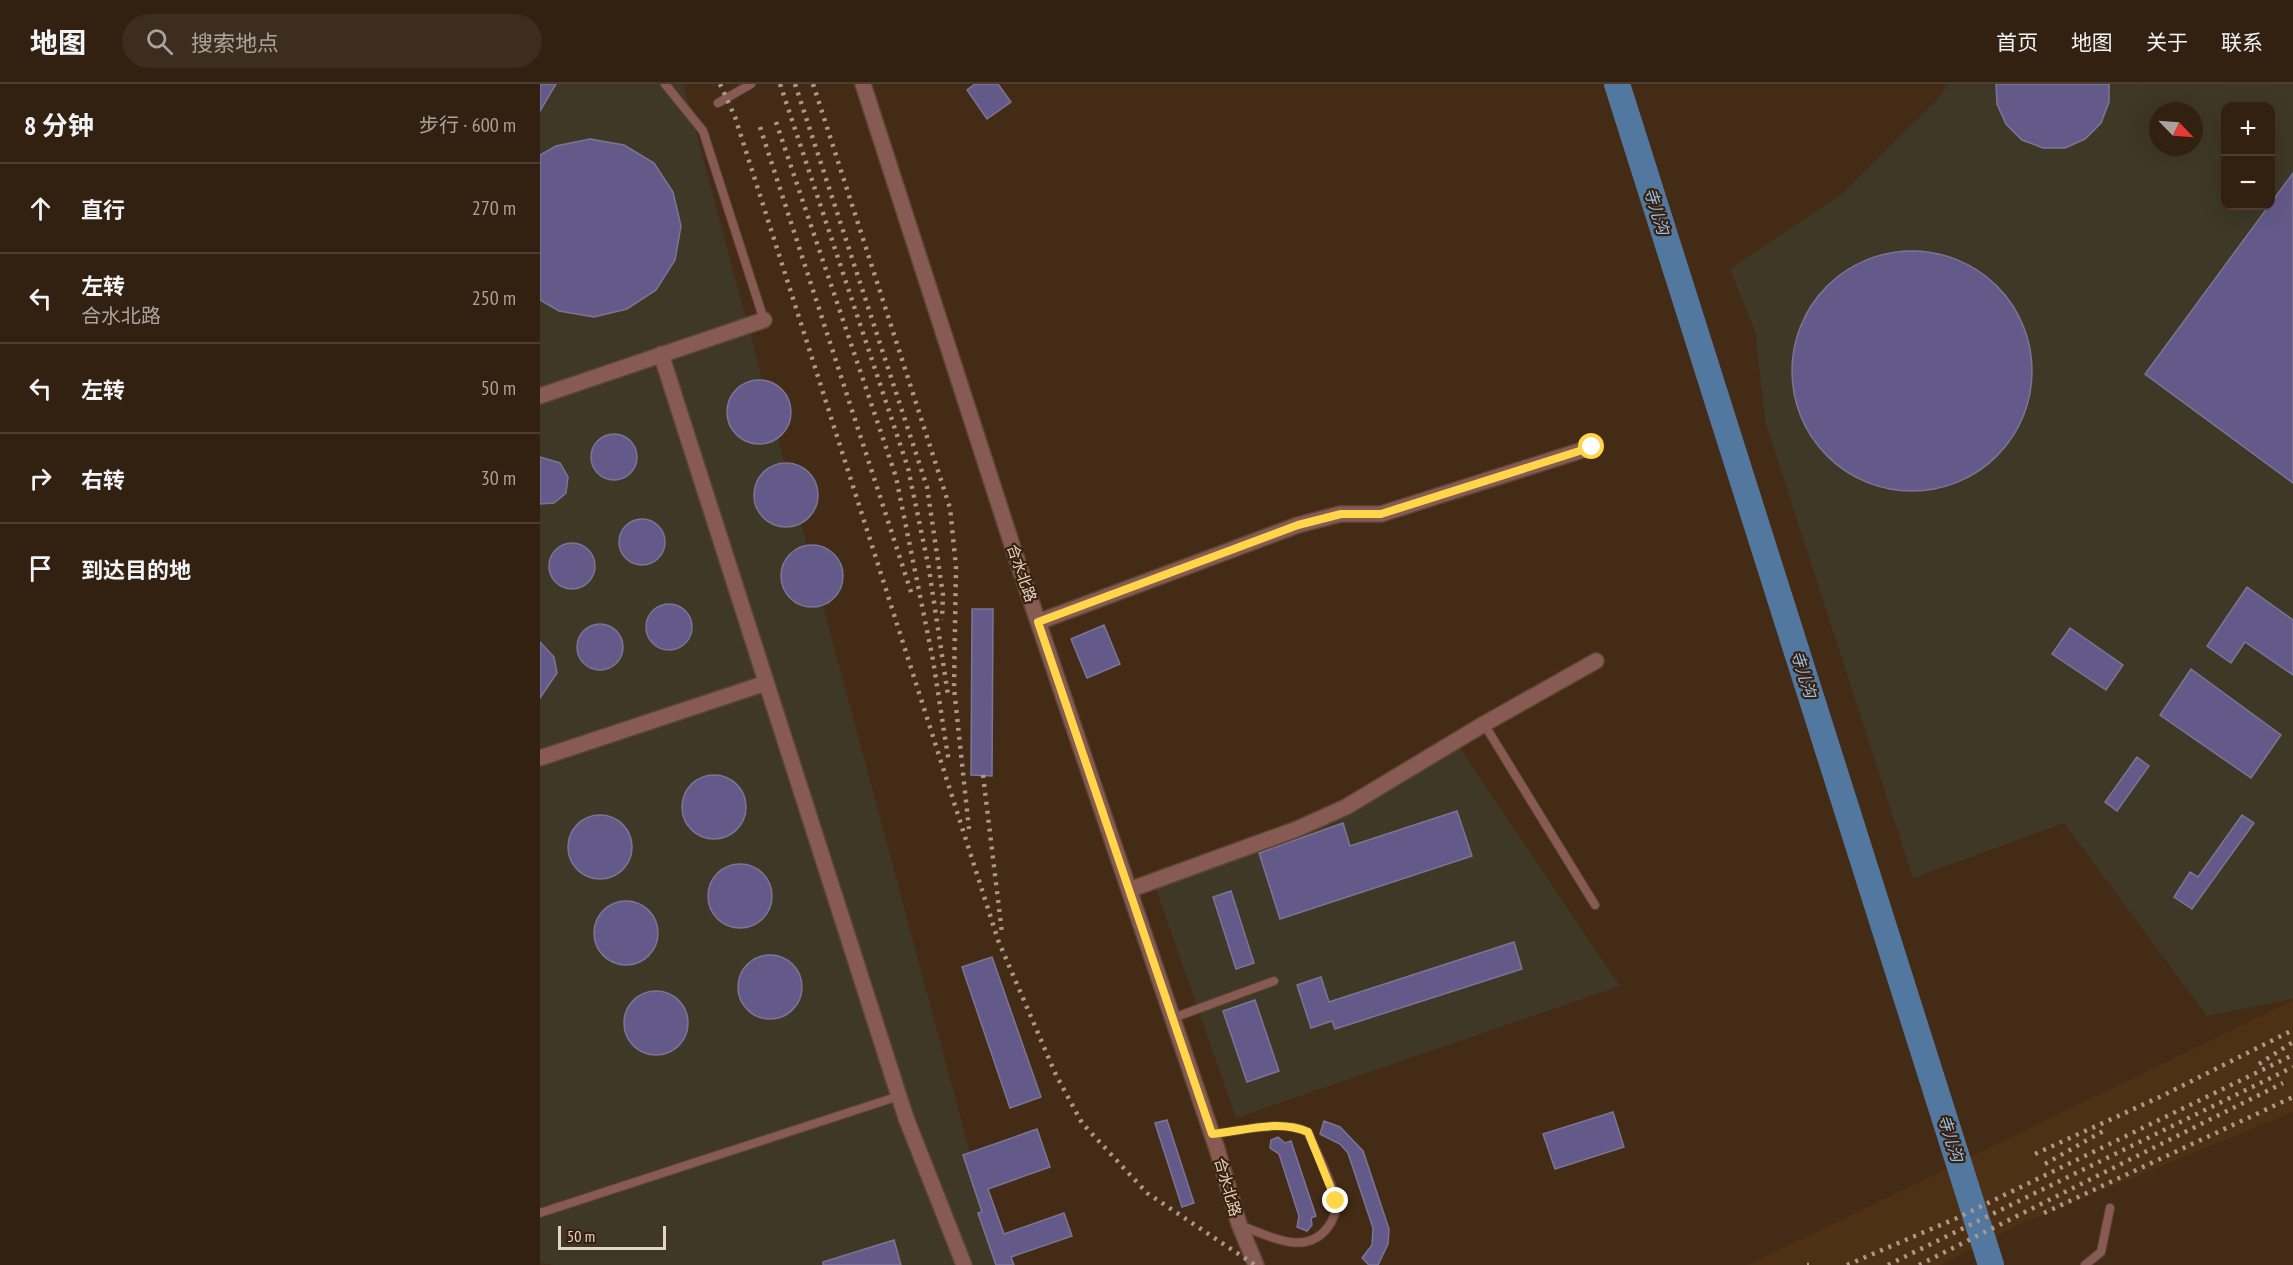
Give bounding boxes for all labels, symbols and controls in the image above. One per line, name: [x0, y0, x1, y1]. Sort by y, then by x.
search box: [122, 14, 542, 68]
text: 地图: [30, 24, 86, 61]
icon: search: [143, 25, 176, 58]
text: 搜索地点: [191, 29, 279, 57]
text: 首页: [1996, 29, 2038, 56]
text: 地图: [2071, 29, 2113, 56]
text: 关于: [2146, 29, 2188, 56]
text: 联系: [2221, 29, 2263, 56]
north arrow: [2149, 102, 2203, 156]
map controls: [2221, 102, 2275, 210]
button: +: [2221, 102, 2275, 156]
text: 8 分钟: [24, 109, 94, 142]
text: 步行 · 600 m: [419, 112, 516, 138]
button: −: [2221, 156, 2275, 210]
water label: 寺儿沟: [1640, 185, 1675, 239]
icon: ahead: [24, 192, 57, 225]
text: 270 m: [472, 195, 516, 221]
text: 直行: [81, 196, 125, 224]
text: 左转: [81, 272, 125, 300]
icon: left: [24, 282, 57, 315]
text: 250 m: [472, 285, 516, 311]
text: 合水北路: [81, 303, 161, 329]
icon: left: [24, 372, 57, 405]
text: 50 m: [481, 375, 516, 401]
text: 左转: [81, 376, 125, 404]
route start: [1578, 433, 1604, 459]
icon: right: [24, 462, 57, 495]
text: 30 m: [481, 465, 516, 491]
text: 右转: [81, 466, 125, 494]
street label: 合水北路: [1003, 542, 1041, 604]
icon: arrive: [24, 552, 57, 585]
text: 到达目的地: [81, 556, 191, 584]
water label: 寺儿沟: [1787, 648, 1822, 702]
water label: 寺儿沟: [1934, 1112, 1969, 1166]
street label: 合水北路: [1211, 1156, 1245, 1218]
route end: [1322, 1187, 1348, 1213]
scale bar: [558, 1223, 666, 1250]
text: 50 m: [567, 1226, 595, 1246]

